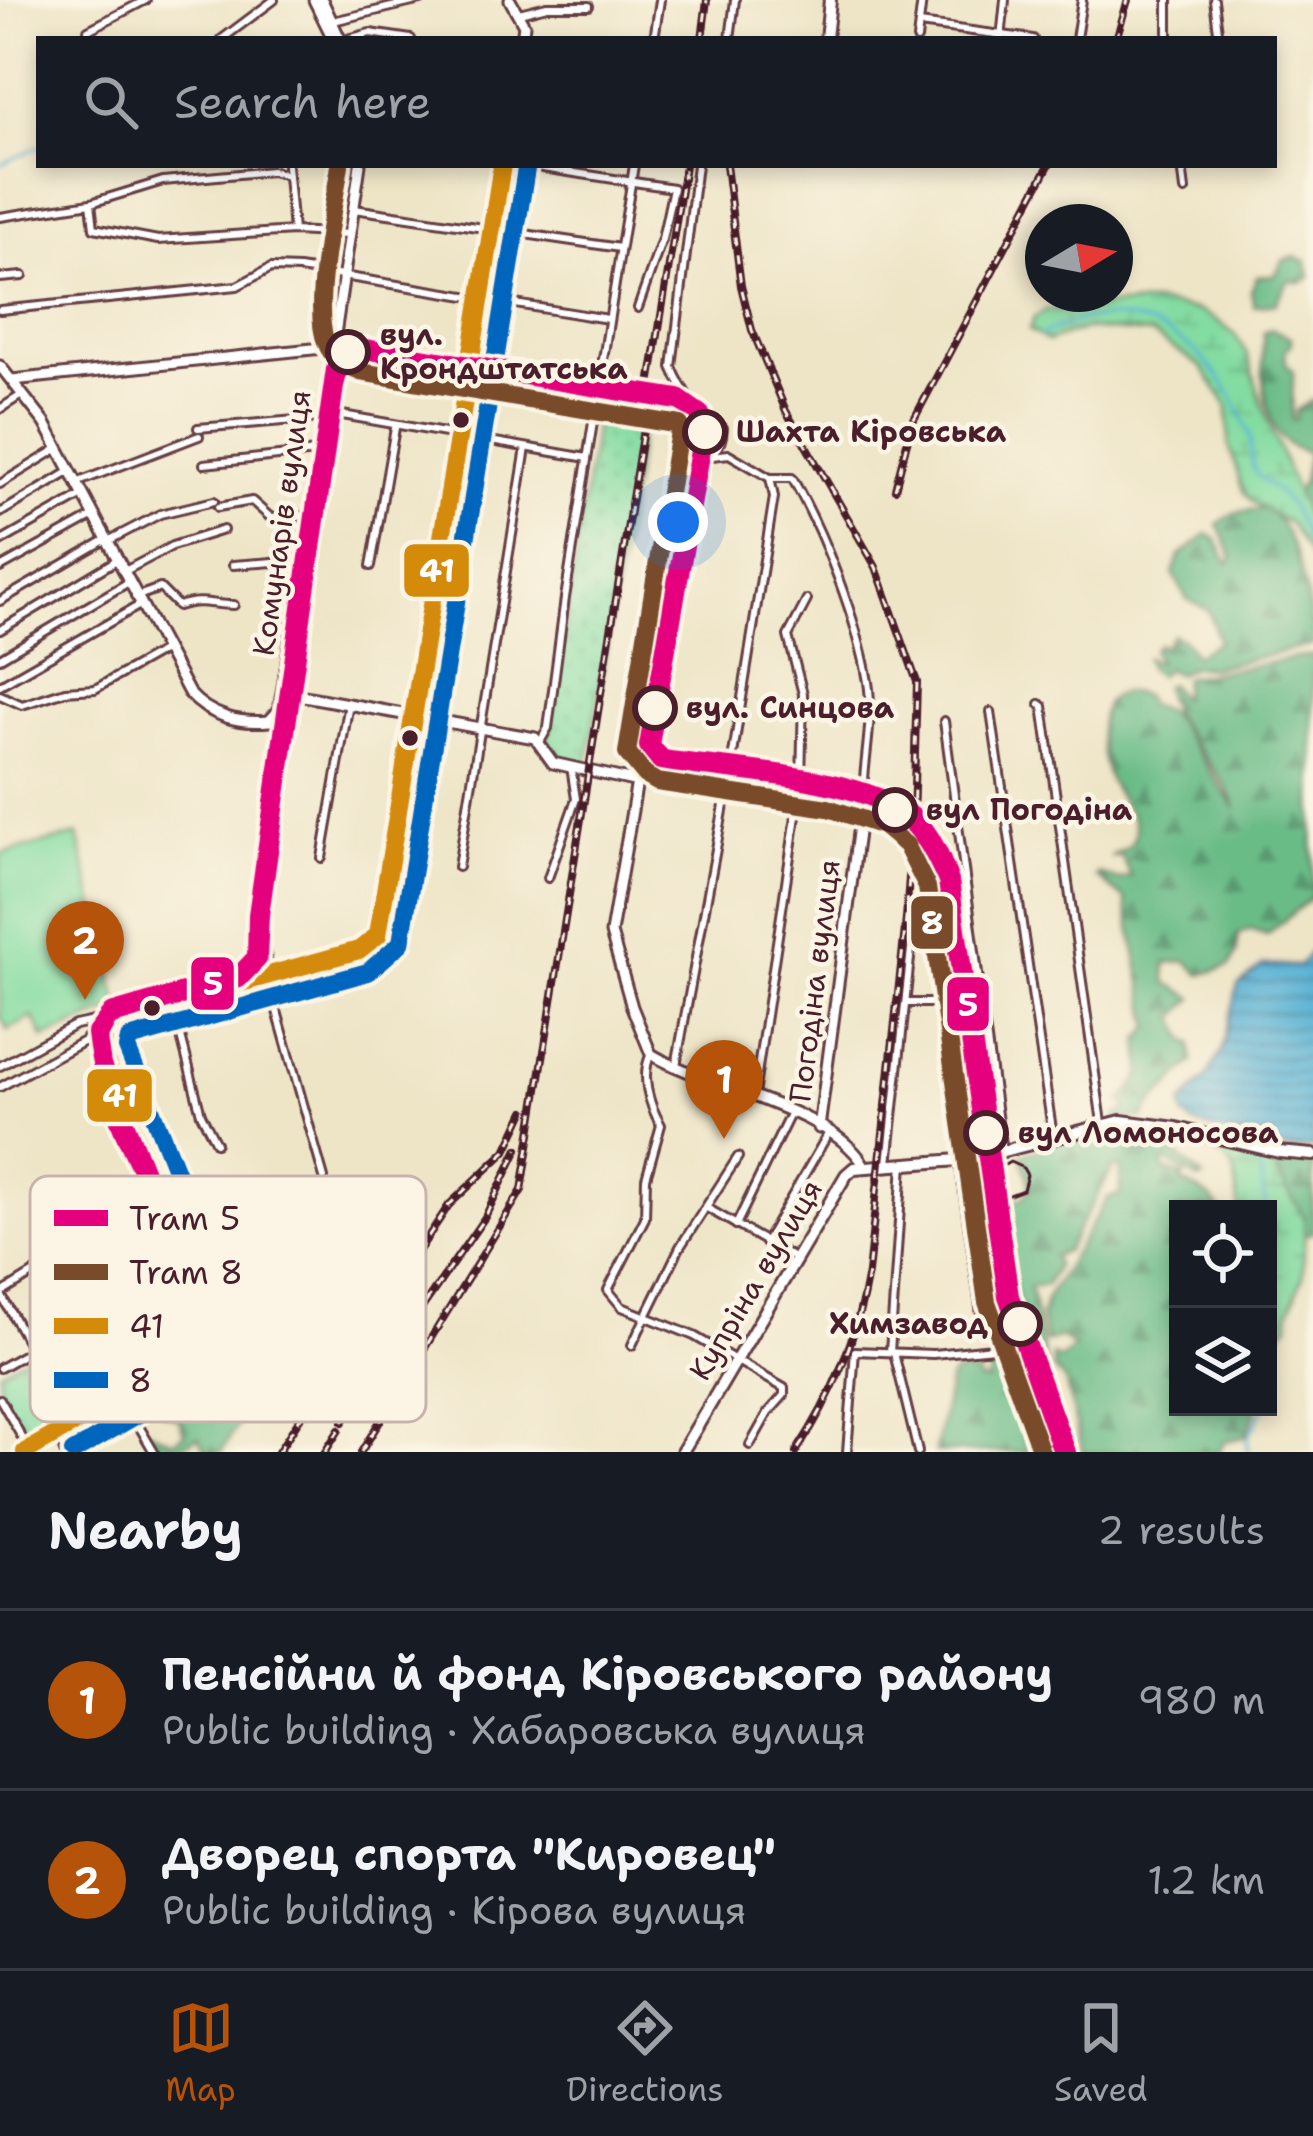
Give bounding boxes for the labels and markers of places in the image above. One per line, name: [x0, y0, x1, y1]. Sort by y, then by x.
place label: вул. Крондштатська: [380, 314, 628, 389]
marker: вул. Крондштатська: [327, 331, 369, 373]
unlabelled marker: [450, 409, 472, 431]
marker: Шахта Кіровська: [684, 411, 726, 453]
place label: Шахта Кіровська: [736, 411, 1007, 452]
marker: вул. Синцова: [634, 687, 676, 729]
place label: вул. Синцова: [686, 687, 895, 728]
unlabelled marker: [399, 727, 421, 749]
marker: вул Погодіна: [874, 789, 916, 831]
place label: вул Погодіна: [926, 789, 1133, 830]
pin: 2: [46, 901, 124, 1000]
unlabelled marker: [141, 997, 163, 1019]
pin: 1: [685, 1040, 763, 1139]
marker: вул Ломоносова: [965, 1112, 1007, 1154]
place label: вул Ломоносова: [1018, 1112, 1279, 1153]
place label: Химзавод: [829, 1303, 988, 1344]
marker: Химзавод: [999, 1303, 1041, 1345]

